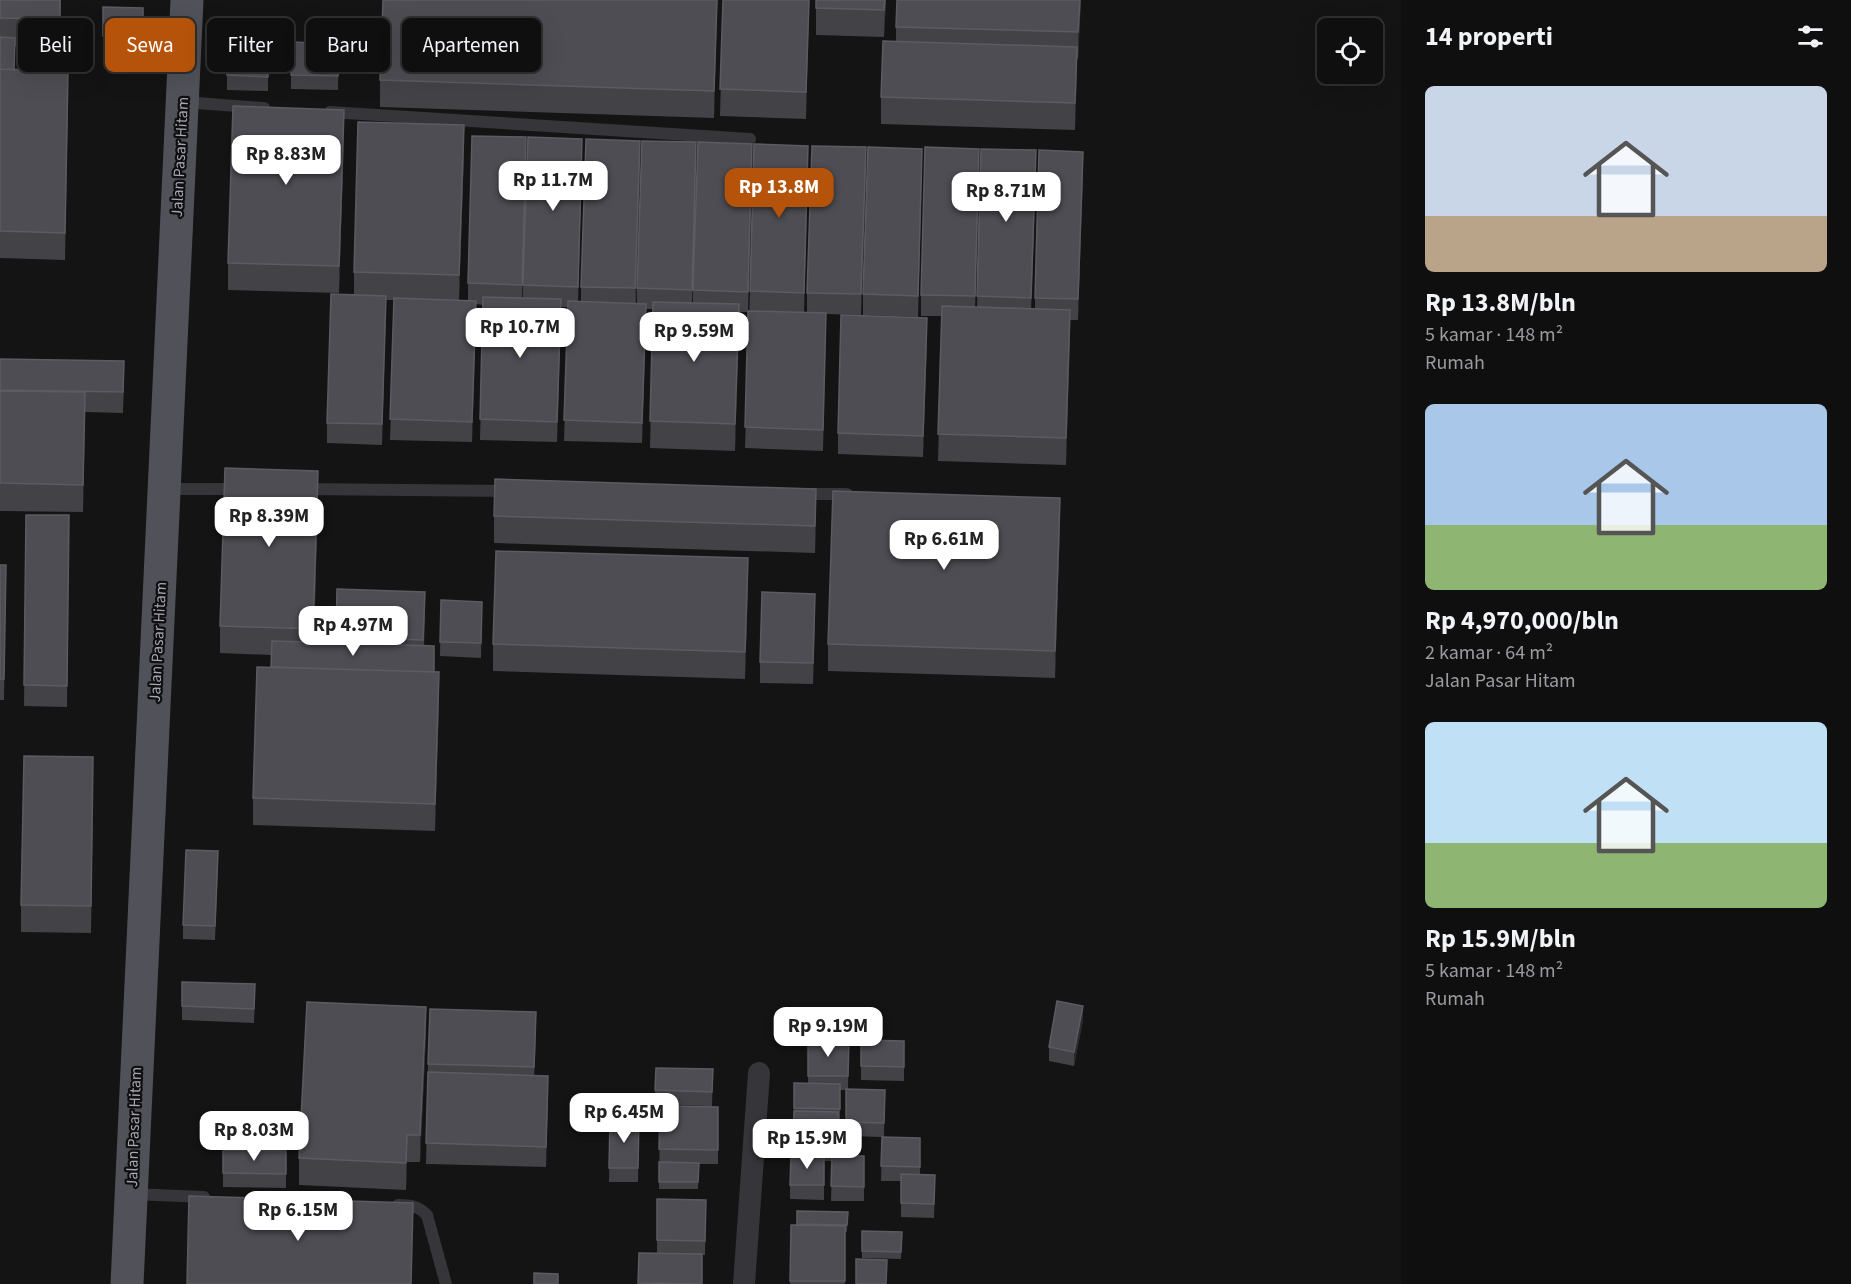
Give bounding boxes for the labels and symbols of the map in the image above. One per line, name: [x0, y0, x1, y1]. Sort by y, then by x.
street label: Jalan Pasar Hitam: [166, 96, 194, 218]
pin: Rp 8.83M: [224, 135, 348, 186]
pin: Rp 11.7M: [491, 161, 615, 212]
pin: Rp 13.8M: [717, 168, 841, 219]
pin: Rp 8.71M: [944, 172, 1068, 223]
pin: Rp 10.7M: [458, 308, 582, 359]
pin: Rp 9.59M: [632, 312, 756, 363]
pin: Rp 8.39M: [207, 497, 331, 548]
pin: Rp 6.61M: [882, 520, 1006, 571]
street label: Jalan Pasar Hitam: [144, 581, 172, 703]
pin: Rp 4.97M: [291, 606, 415, 657]
pin: Rp 9.19M: [766, 1007, 890, 1058]
street label: Jalan Pasar Hitam: [121, 1066, 147, 1188]
pin: Rp 6.45M: [562, 1093, 686, 1144]
pin: Rp 8.03M: [192, 1111, 316, 1162]
pin: Rp 15.9M: [745, 1119, 869, 1170]
pin: Rp 6.15M: [236, 1191, 360, 1242]

